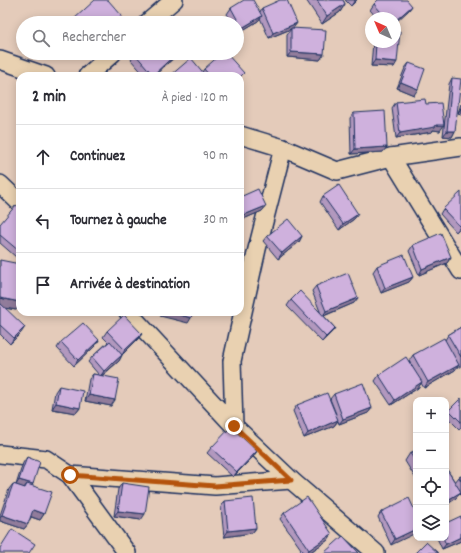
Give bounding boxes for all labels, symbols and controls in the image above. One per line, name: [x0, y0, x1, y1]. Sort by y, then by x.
north arrow: [365, 12, 401, 48]
search box: [16, 16, 244, 60]
icon: search: [30, 27, 52, 49]
text: Rechercher: [62, 27, 126, 49]
text: 2 min: [32, 86, 66, 110]
text: À pied · 120 m: [162, 89, 228, 108]
icon: ahead: [32, 146, 54, 168]
text: Continuez: [70, 146, 125, 168]
text: 90 m: [203, 147, 228, 166]
icon: left: [32, 210, 54, 232]
text: Tournez à gauche: [70, 210, 167, 232]
text: 30 m: [203, 211, 228, 230]
icon: arrive: [32, 274, 54, 296]
text: Arrivée à destination: [70, 274, 190, 296]
map controls: [413, 397, 449, 541]
button: +: [413, 397, 449, 433]
route end: [225, 417, 243, 435]
button: −: [413, 433, 449, 469]
route start: [61, 466, 79, 484]
button: locate: [413, 469, 449, 505]
button: layers: [413, 505, 449, 541]

